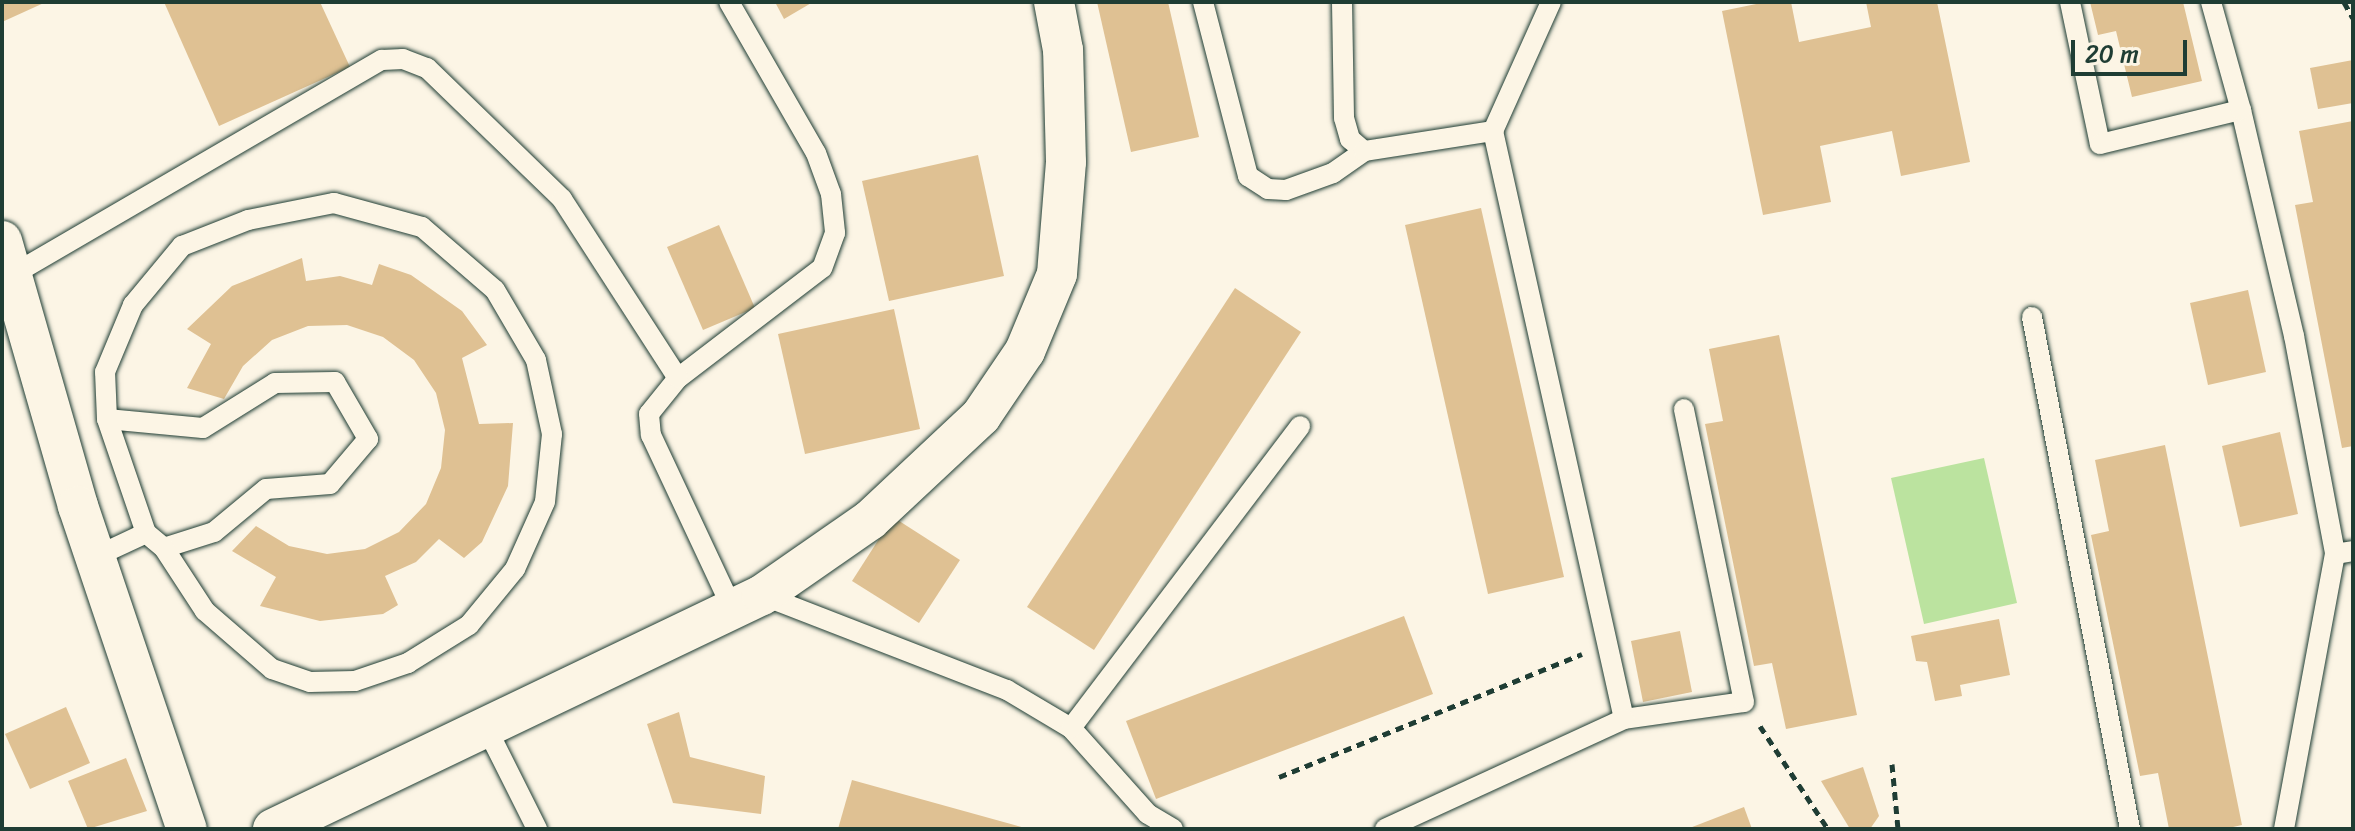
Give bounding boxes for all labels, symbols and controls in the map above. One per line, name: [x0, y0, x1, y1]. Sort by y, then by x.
scale bar: [2075, 24, 2191, 74]
text: 20 m: [2085, 33, 2139, 75]

